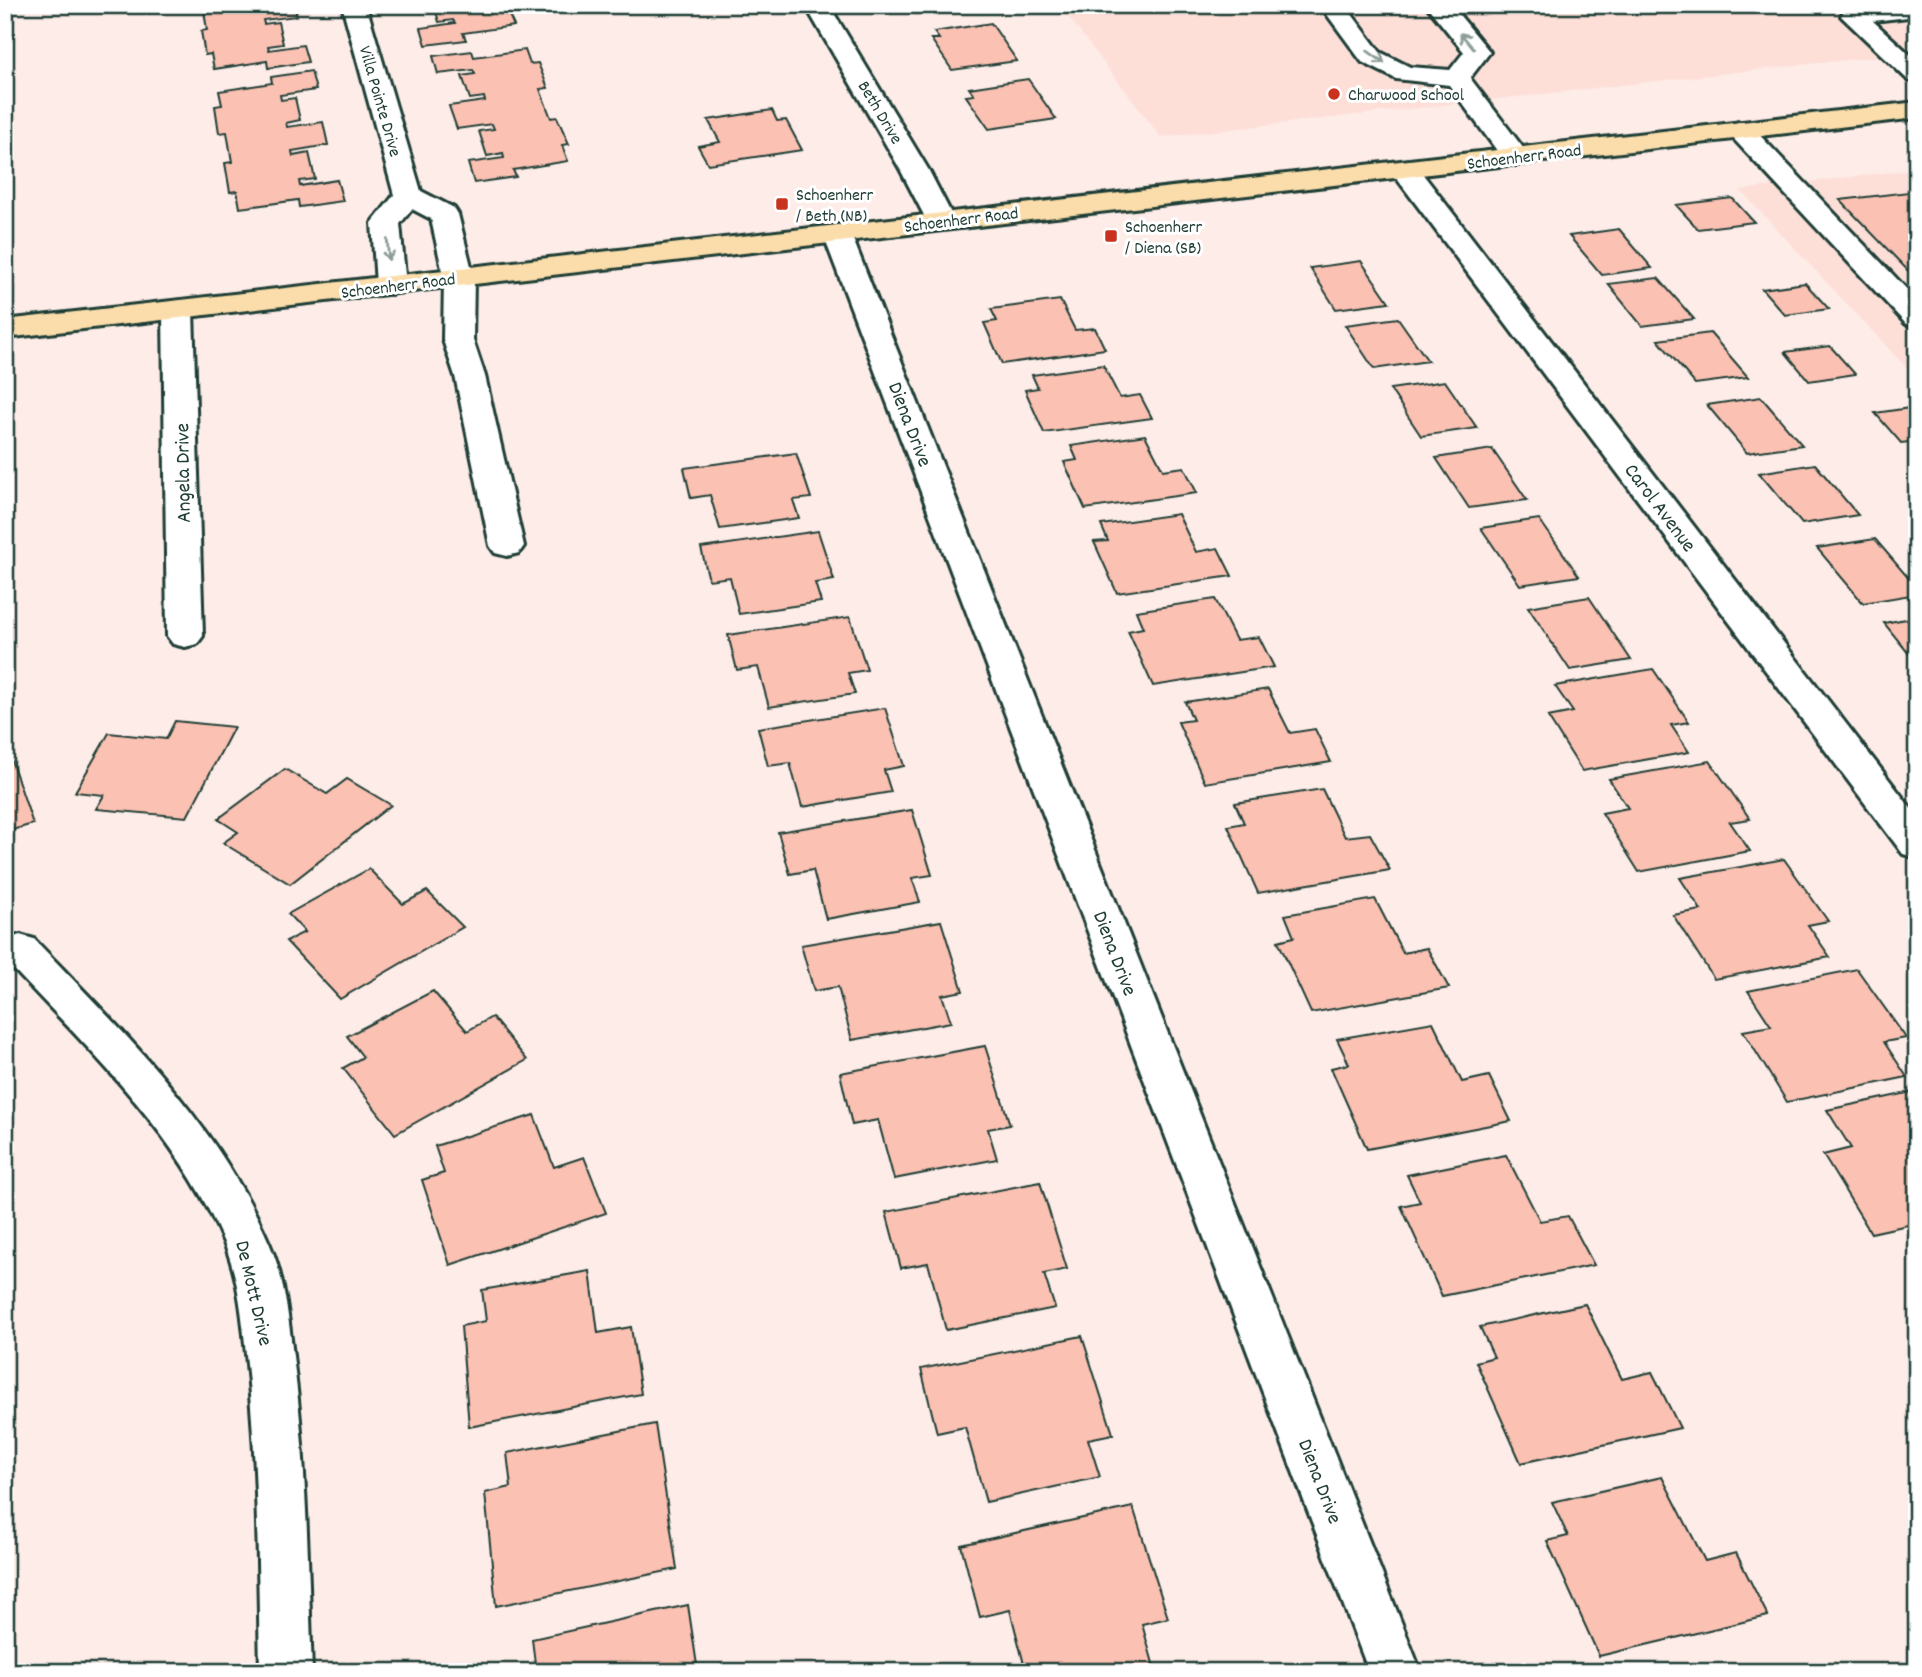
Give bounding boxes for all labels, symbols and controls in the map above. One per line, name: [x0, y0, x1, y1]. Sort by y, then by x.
one-way arrow: [1459, 33, 1475, 51]
street label: Villa Pointe Drive: [351, 43, 406, 160]
one-way arrow: [1366, 49, 1385, 64]
street label: Beth Drive: [850, 77, 908, 150]
place label: Charwood School: [1348, 84, 1465, 109]
marker: Charwood School: [1326, 86, 1342, 102]
street label: Schoenherr Road: [1466, 139, 1583, 178]
place label: Schoenherr / Beth (NB): [796, 184, 874, 230]
marker: Schoenherr / Beth (NB): [774, 196, 790, 212]
street label: Schoenherr Road: [903, 202, 1020, 241]
place label: Schoenherr / Diena (SB): [1125, 216, 1203, 262]
marker: Schoenherr / Diena (SB): [1103, 228, 1119, 244]
one-way arrow: [382, 238, 395, 260]
street label: Schoenherr Road: [340, 268, 457, 307]
street label: Diena Drive: [878, 378, 938, 472]
street label: Angela Drive: [169, 423, 201, 523]
street label: Carol Avenue: [1615, 458, 1702, 560]
street label: Diena Drive: [1083, 907, 1143, 1001]
street label: De Mott Drive: [225, 1238, 279, 1349]
street label: Diena Drive: [1288, 1435, 1348, 1529]

